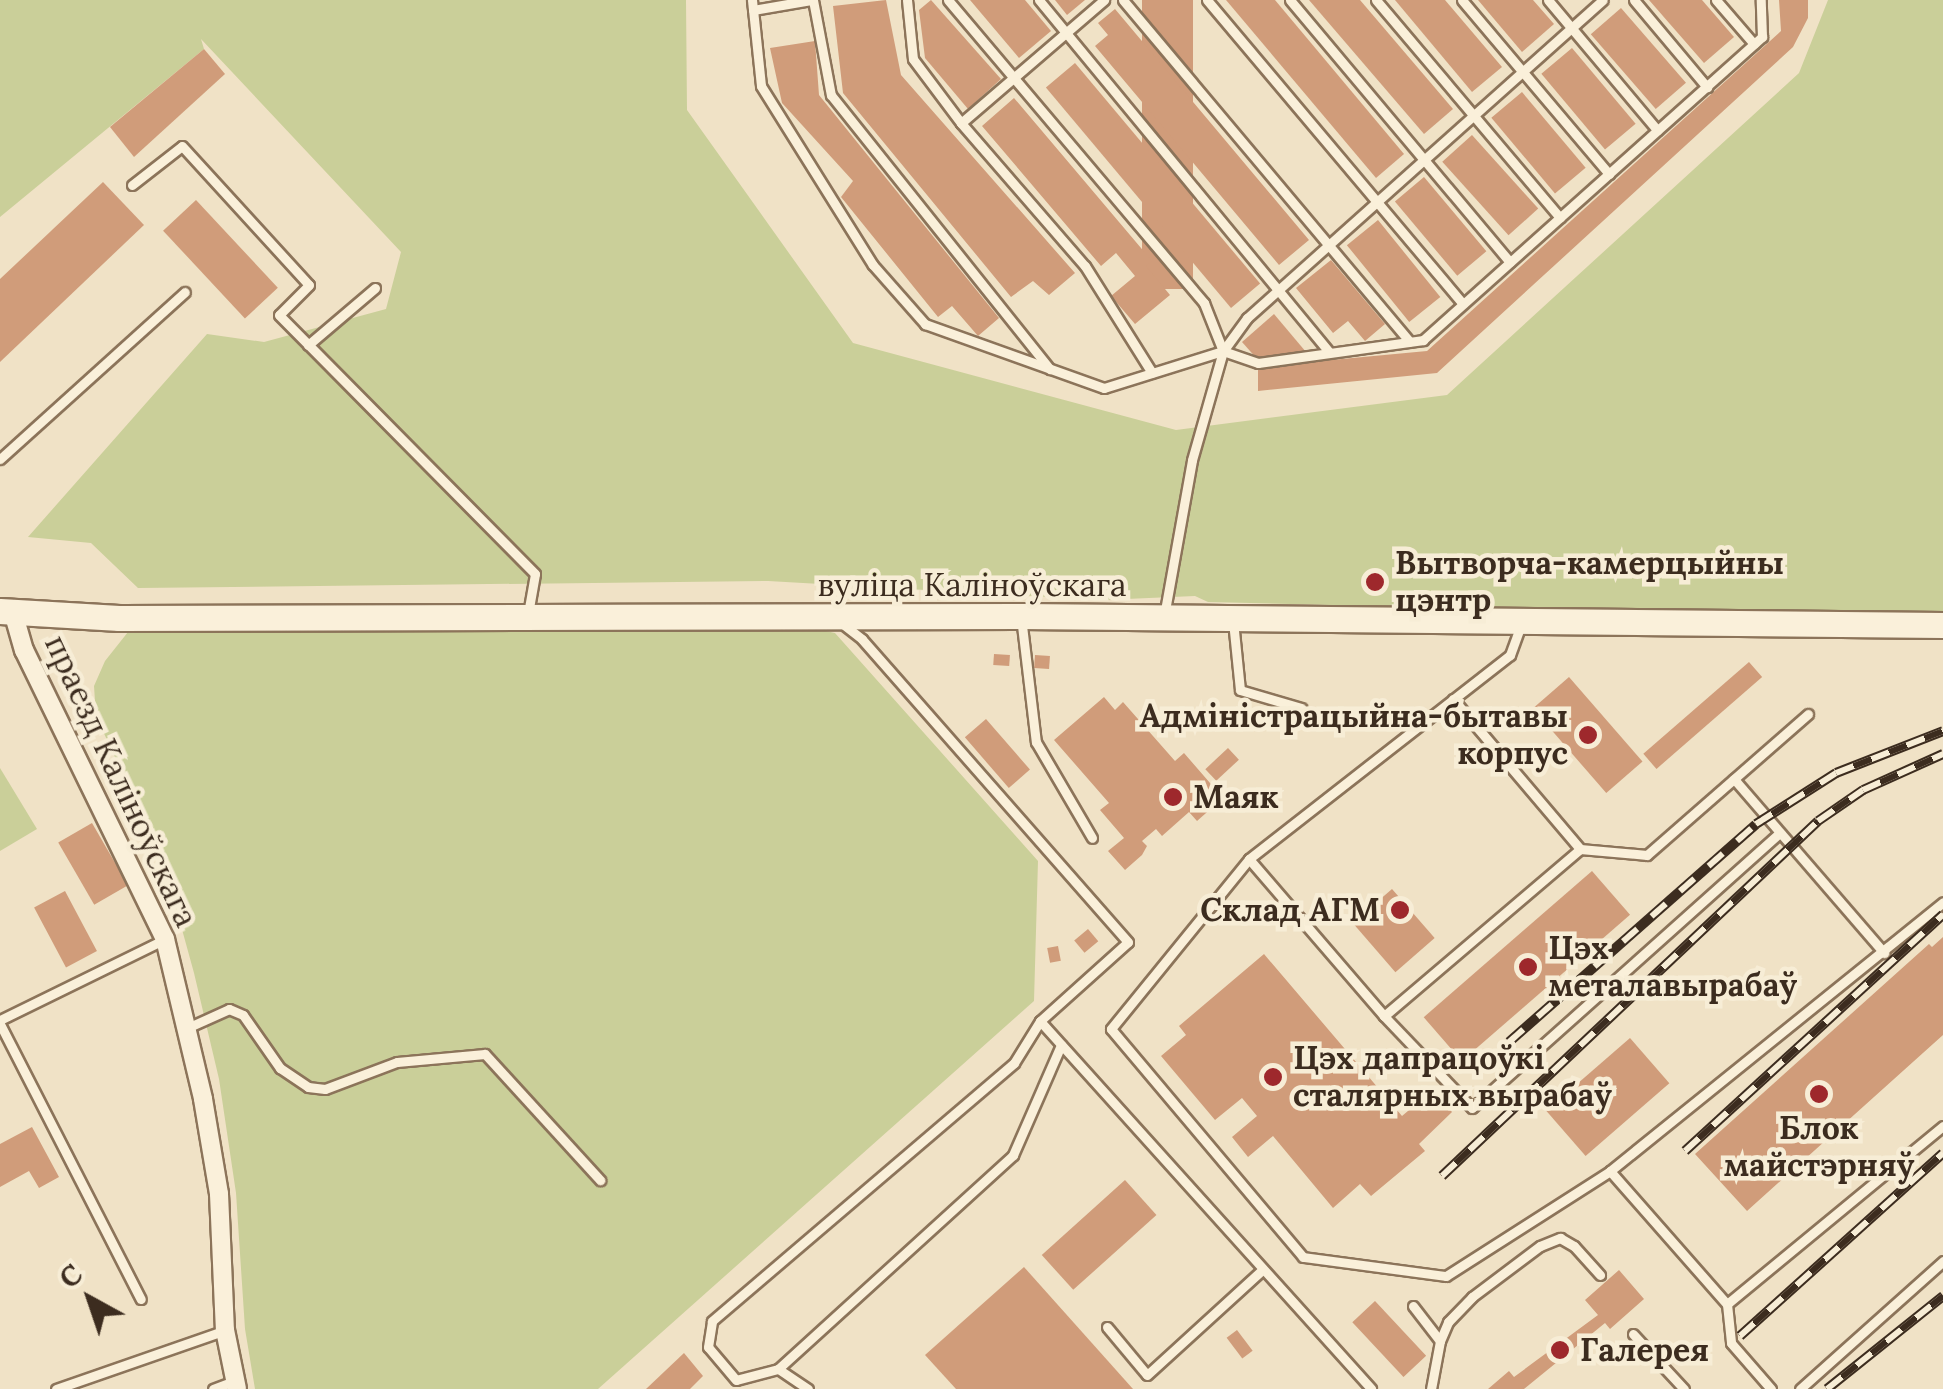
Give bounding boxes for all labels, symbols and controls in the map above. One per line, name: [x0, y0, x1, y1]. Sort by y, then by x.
place label: Вытворча-камерцыйны цэнтр: [1395, 545, 1784, 620]
street label: вуліца Каліноўскага: [817, 566, 1127, 604]
marker: Вытворча-камерцыйны цэнтр: [1364, 571, 1386, 593]
street label: праезд Каліноўскага: [36, 629, 206, 933]
place label: Адміністрацыйна-бытавы корпус: [1139, 698, 1568, 773]
marker: Адміністрацыйна-бытавы корпус: [1577, 724, 1599, 746]
place label: Маяк: [1193, 778, 1279, 816]
marker: Маяк: [1162, 786, 1184, 808]
place label: Склад АГМ: [1200, 891, 1380, 929]
marker: Склад АГМ: [1389, 899, 1411, 921]
place label: Цэх металавырабаў: [1548, 930, 1797, 1005]
marker: Цэх металавырабаў: [1517, 956, 1539, 978]
place label: Цэх дапрацоўкі сталярных вырабаў: [1293, 1040, 1612, 1115]
marker: Цэх дапрацоўкі сталярных вырабаў: [1262, 1066, 1284, 1088]
marker: Блок майстэрняў: [1808, 1083, 1830, 1105]
place label: Блок майстэрняў: [1724, 1110, 1914, 1185]
north arrow: [40, 1249, 140, 1349]
text: С: [52, 1256, 90, 1296]
place label: Галерея: [1580, 1331, 1709, 1369]
marker: Галерея: [1549, 1339, 1571, 1361]

